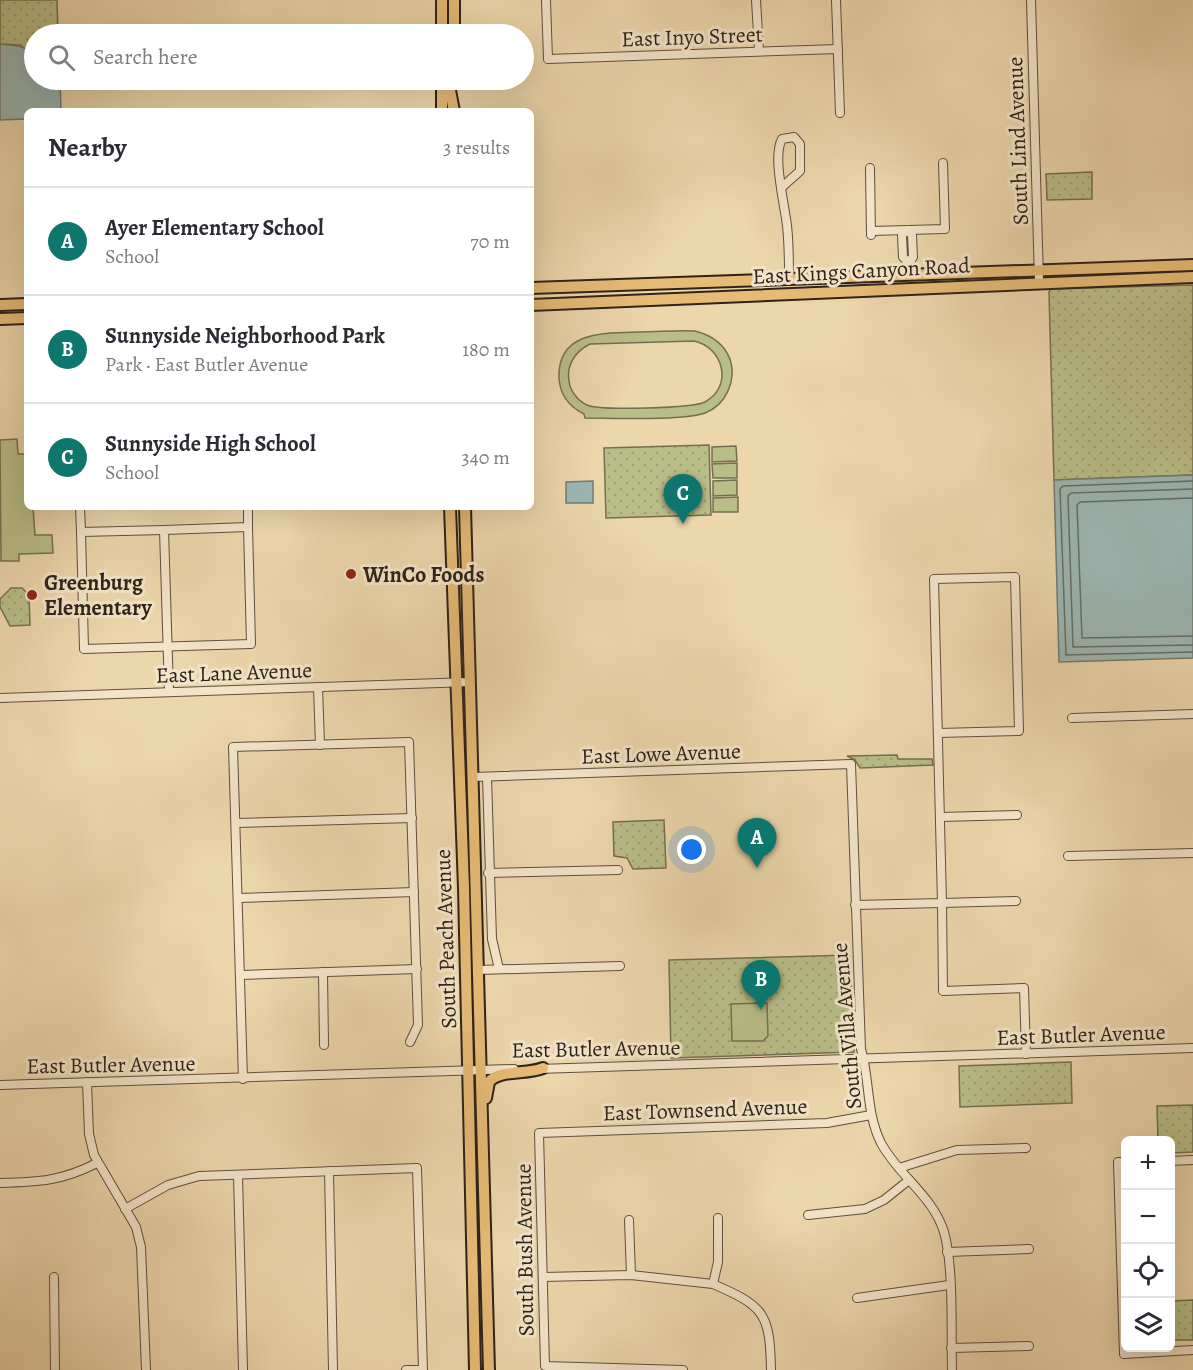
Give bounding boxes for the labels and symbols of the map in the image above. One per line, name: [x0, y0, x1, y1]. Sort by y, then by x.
street label: East Inyo Street: [621, 20, 763, 54]
street label: South Lind Avenue: [1000, 56, 1036, 226]
street label: East Kings Canyon Road: [751, 250, 971, 292]
pin: C: [664, 474, 702, 524]
place label: WinCo Foods: [362, 560, 484, 590]
marker: WinCo Foods: [344, 567, 358, 581]
place label: Greenburg Elementary: [44, 568, 152, 623]
marker: Greenburg Elementary: [25, 588, 39, 602]
street label: East Lane Avenue: [155, 655, 313, 691]
street label: East Lowe Avenue: [581, 736, 741, 772]
pin: A: [738, 818, 777, 868]
your location: [677, 835, 706, 864]
street label: South Peach Avenue: [428, 849, 464, 1029]
street label: South Villa Avenue: [825, 941, 869, 1110]
pin: B: [742, 960, 780, 1010]
street label: East Butler Avenue: [996, 1017, 1166, 1053]
street label: East Butler Avenue: [511, 1033, 681, 1065]
street label: East Butler Avenue: [26, 1049, 196, 1081]
street label: East Townsend Avenue: [602, 1091, 808, 1129]
street label: South Bush Avenue: [508, 1163, 542, 1337]

